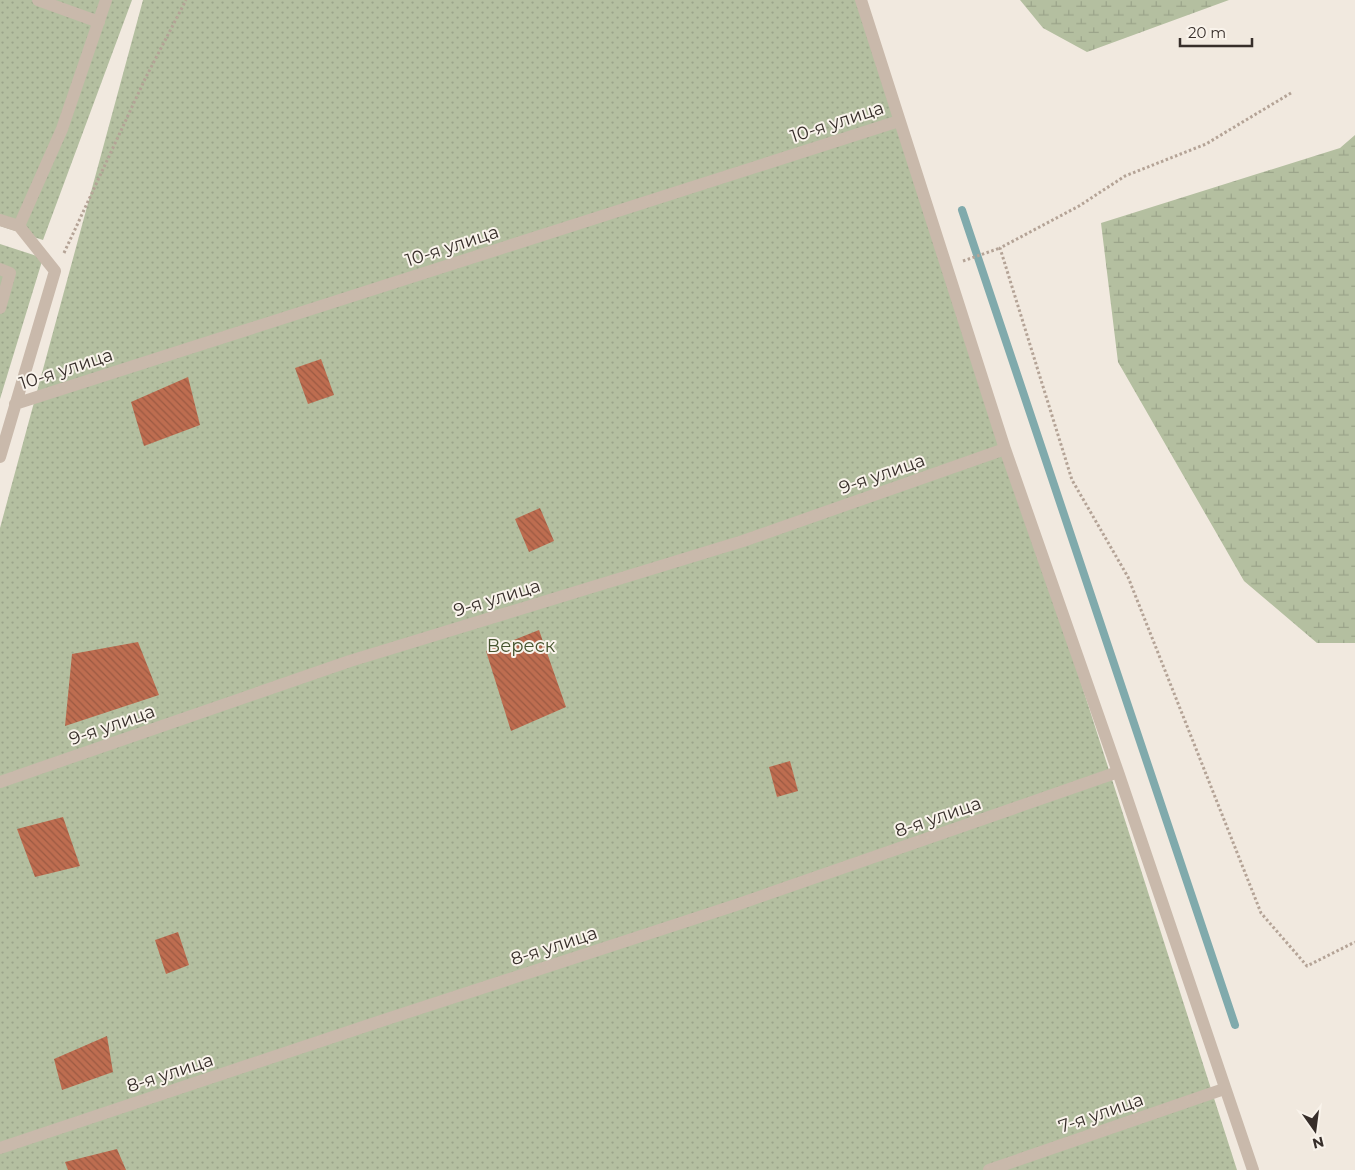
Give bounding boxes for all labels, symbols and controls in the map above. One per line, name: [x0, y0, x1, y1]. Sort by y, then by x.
scale bar: [1180, 15, 1252, 47]
text: 20 m: [1188, 23, 1226, 42]
street label: 10-я улица: [788, 97, 886, 147]
street label: 10-я улица: [403, 221, 501, 271]
street label: 10-я улица: [17, 344, 115, 394]
street label: 9-я улица: [836, 449, 928, 499]
street label: 9-я улица: [451, 574, 543, 622]
park label: Вереск: [487, 635, 556, 657]
street label: 9-я улица: [66, 700, 158, 750]
street label: 8-я улица: [892, 792, 984, 842]
street label: 8-я улица: [508, 922, 600, 970]
street label: 8-я улица: [124, 1049, 216, 1097]
street label: 7-я улица: [1056, 1088, 1146, 1138]
north arrow: [1290, 1105, 1340, 1155]
text: N: [1310, 1133, 1326, 1153]

